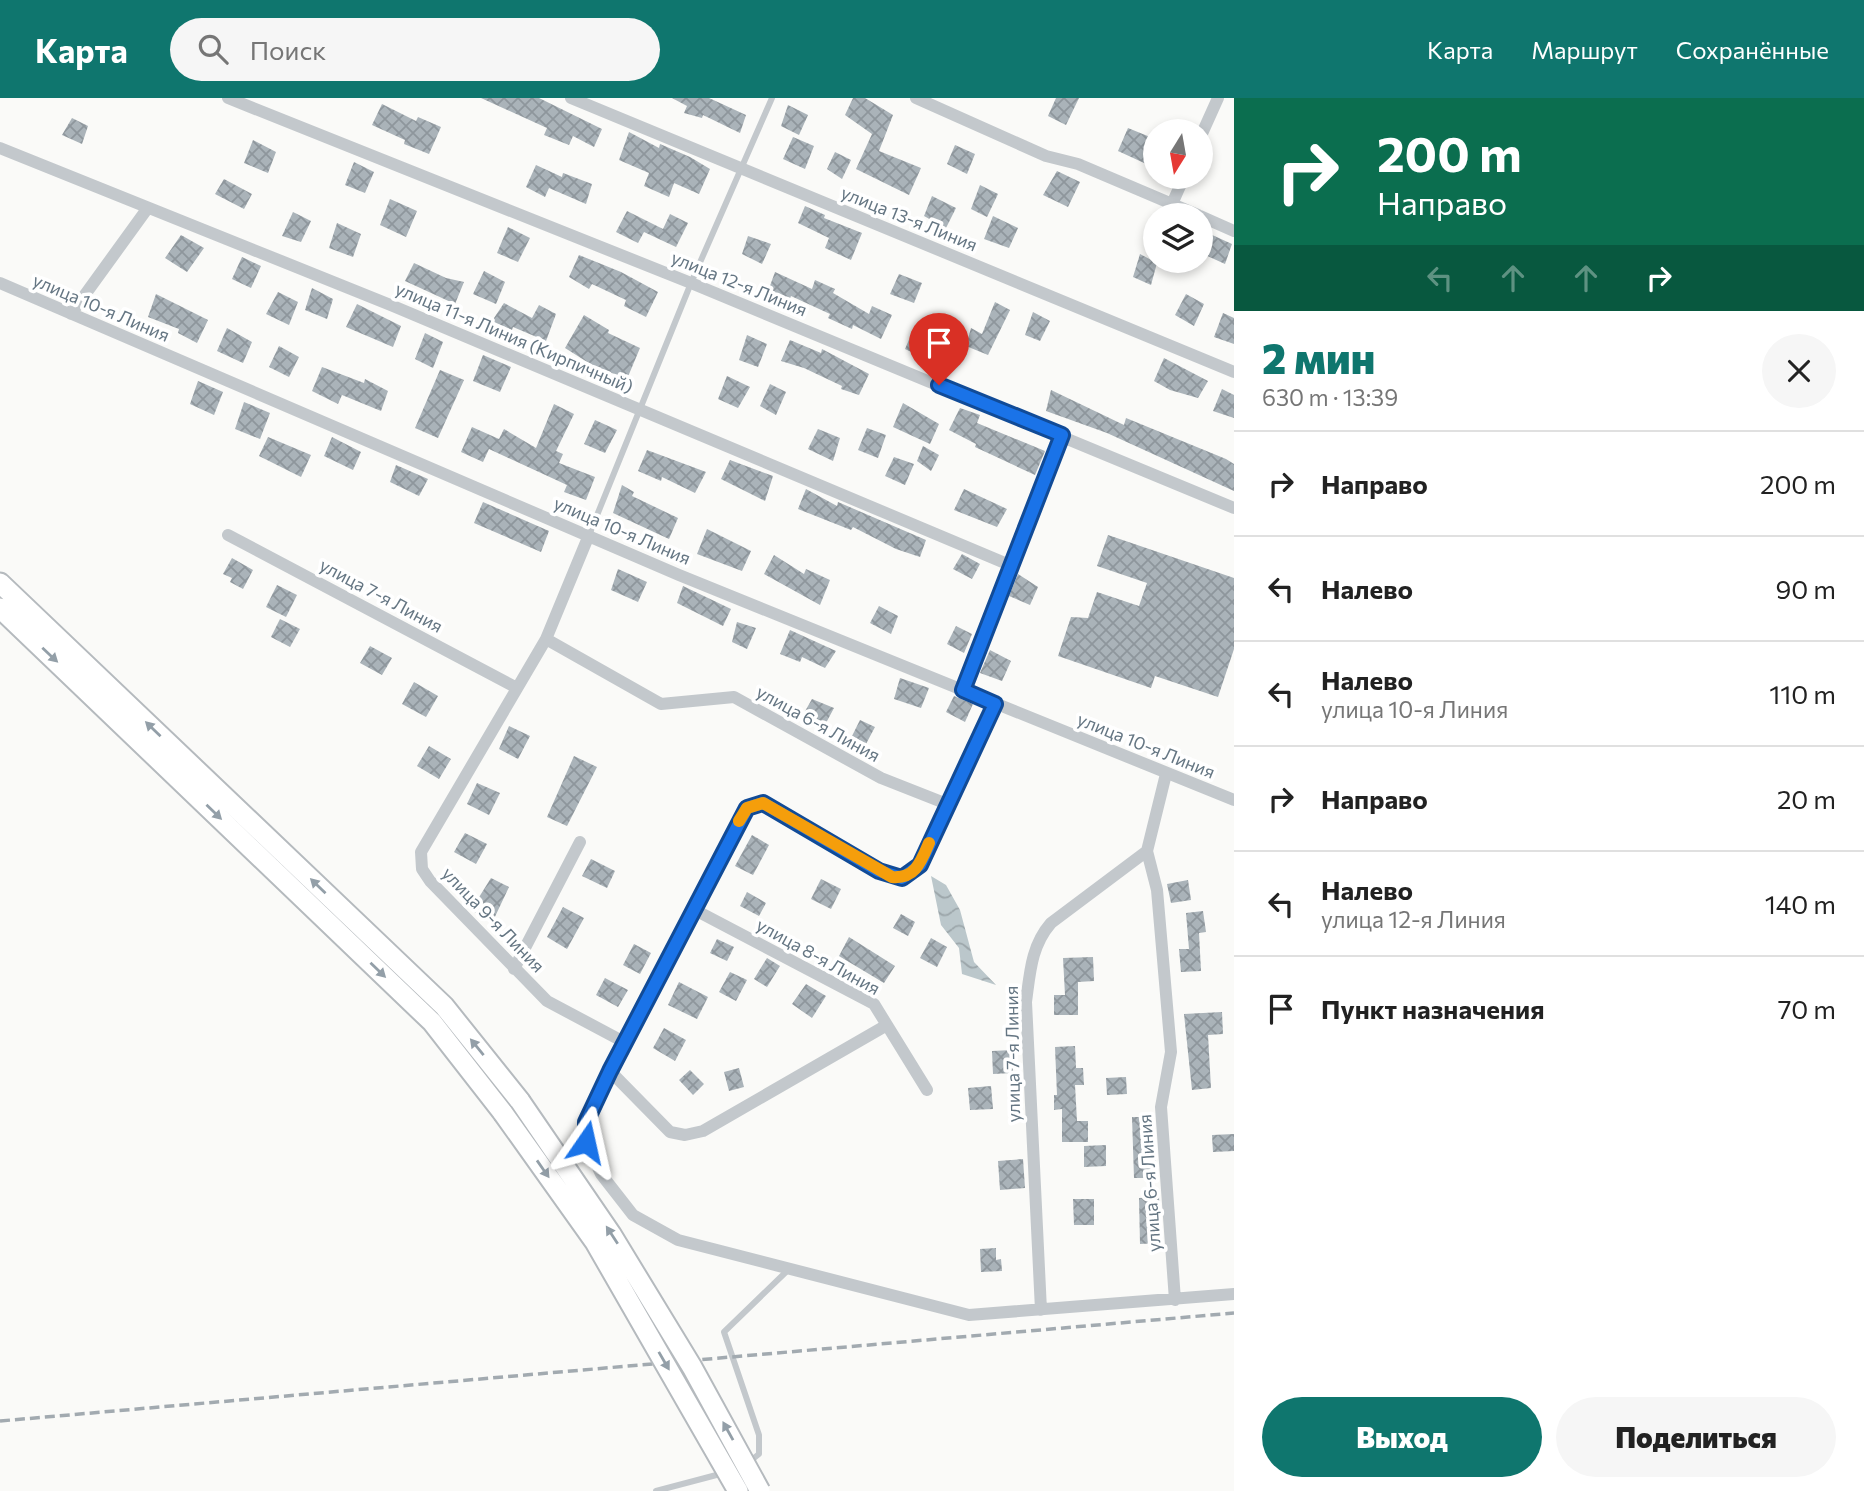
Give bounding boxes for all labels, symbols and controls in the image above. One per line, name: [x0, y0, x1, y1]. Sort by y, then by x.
search box: [170, 18, 660, 81]
text: Карта: [35, 29, 128, 70]
icon: search: [194, 30, 232, 68]
text: Поиск: [250, 34, 326, 65]
text: Карта: [1427, 35, 1493, 64]
text: Маршрут: [1531, 35, 1638, 64]
text: Сохранённые: [1676, 35, 1829, 64]
north arrow: [1143, 119, 1213, 189]
map controls: [1143, 119, 1213, 273]
text: 200 m: [1377, 122, 1522, 182]
icon: right: [1262, 126, 1353, 217]
street label: улица 13-я Линия: [838, 181, 981, 255]
text: Направо: [1377, 182, 1507, 222]
button: layers: [1143, 203, 1213, 273]
street label: улица 12-я Линия: [668, 246, 811, 320]
icon: left: [1421, 259, 1459, 297]
icon: ahead: [1494, 259, 1532, 297]
icon: ahead: [1567, 259, 1605, 297]
icon: right: [1640, 259, 1678, 297]
street label: улица 10-я Линия: [30, 268, 173, 346]
street label: улица 11-я Линия (Кирпичный): [392, 277, 637, 397]
pin: [909, 313, 969, 385]
icon: arrive: [920, 324, 958, 362]
text: 2 мин: [1262, 331, 1375, 383]
button: close: [1762, 334, 1836, 408]
text: 630 m · 13:39: [1262, 383, 1398, 411]
icon: right: [1262, 465, 1300, 503]
text: Направо: [1321, 468, 1428, 499]
text: 200 m: [1760, 468, 1836, 499]
street label: улица 10-я Линия: [551, 491, 694, 569]
street label: улица 7-я Линия: [316, 553, 447, 637]
icon: left: [1262, 570, 1300, 608]
text: Налево: [1321, 573, 1413, 604]
text: 90 m: [1776, 573, 1836, 604]
one-way arrow: [41, 647, 58, 663]
text: Налево: [1321, 664, 1413, 695]
icon: left: [1262, 675, 1300, 713]
text: 110 m: [1769, 678, 1836, 709]
street label: улица 6-я Линия: [753, 680, 884, 766]
text: улица 10-я Линия: [1321, 695, 1508, 723]
street label: улица 10-я Линия: [1074, 707, 1218, 783]
one-way arrow: [145, 721, 162, 737]
icon: right: [1262, 780, 1300, 818]
text: Направо: [1321, 783, 1428, 814]
text: 20 m: [1777, 783, 1836, 814]
one-way arrow: [206, 803, 223, 820]
street label: улица 9-я Линия: [438, 862, 550, 977]
text: Налево: [1321, 874, 1413, 905]
one-way arrow: [310, 878, 327, 894]
icon: left: [1262, 885, 1300, 923]
text: 140 m: [1765, 888, 1836, 919]
text: улица 12-я Линия: [1321, 905, 1506, 933]
street label: улица 8-я Линия: [753, 913, 884, 999]
one-way arrow: [369, 961, 386, 977]
street label: улица 7-я Линия: [1000, 986, 1024, 1122]
icon: arrive: [1262, 990, 1300, 1028]
text: Пункт назначения: [1321, 993, 1545, 1024]
text: 70 m: [1778, 993, 1836, 1024]
one-way arrow: [470, 1039, 485, 1057]
position arrow: [549, 1105, 623, 1179]
street label: улица 6-я Линия: [1133, 1113, 1165, 1253]
one-way arrow: [536, 1160, 550, 1178]
one-way arrow: [606, 1226, 619, 1245]
one-way arrow: [658, 1351, 670, 1370]
button: Выход: [1262, 1397, 1542, 1477]
button: Поделиться: [1556, 1397, 1836, 1477]
one-way arrow: [722, 1421, 733, 1441]

